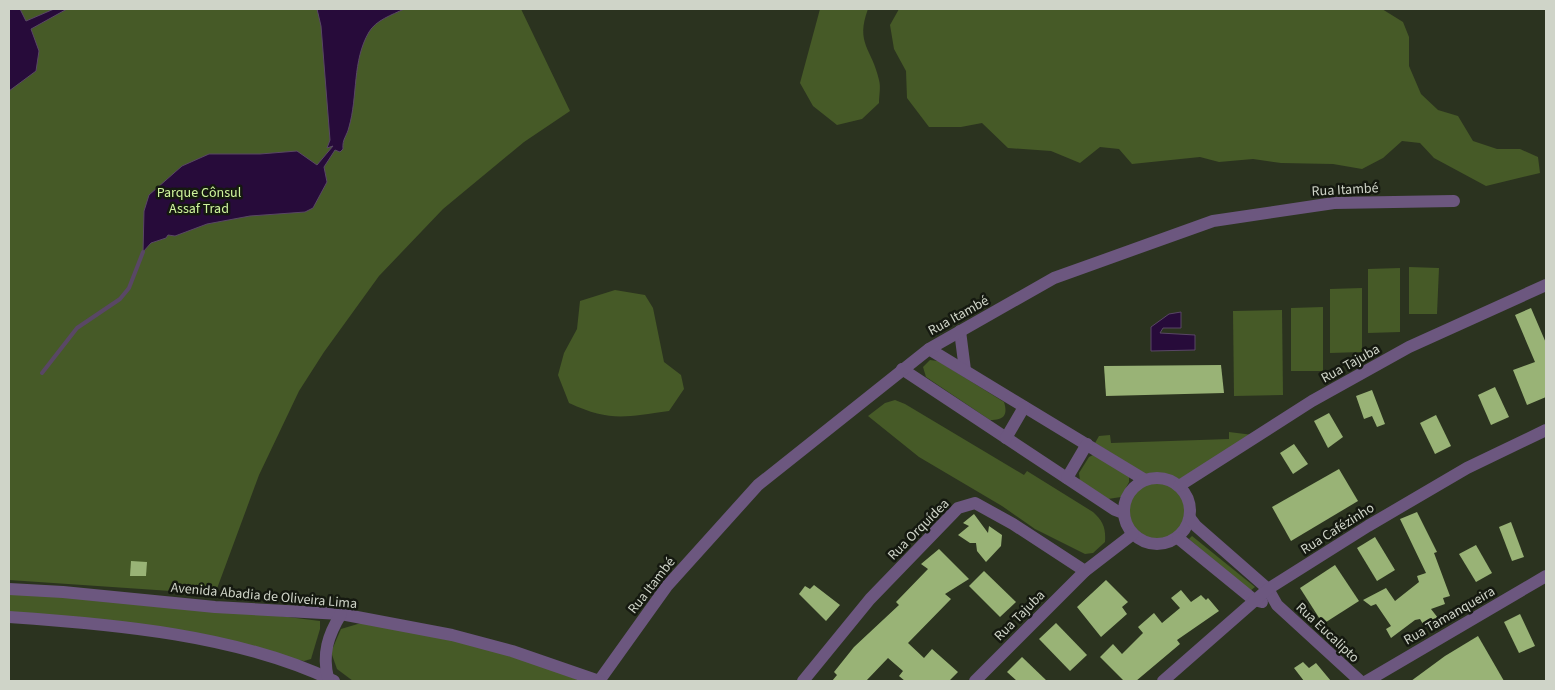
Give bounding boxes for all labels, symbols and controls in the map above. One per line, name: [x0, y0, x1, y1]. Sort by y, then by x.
street label: Rua Itambé: [1311, 178, 1379, 202]
park label: Parque Cônsul Assaf Trad: [157, 183, 242, 219]
street label: Rua Itambé: [924, 291, 993, 341]
street label: Rua Tajuba: [1317, 339, 1384, 388]
street label: Rua Orquídea: [883, 494, 954, 565]
street label: Rua Cafézinho: [1297, 498, 1378, 559]
street label: Rua Itambé: [623, 553, 680, 618]
street label: Avenida Abadia de Oliveira Lima: [170, 578, 358, 614]
street label: Rua Tamanqueira: [1400, 582, 1499, 650]
street label: Rua Tajuba: [990, 586, 1050, 646]
street label: Rua Eucalipto: [1291, 598, 1364, 667]

